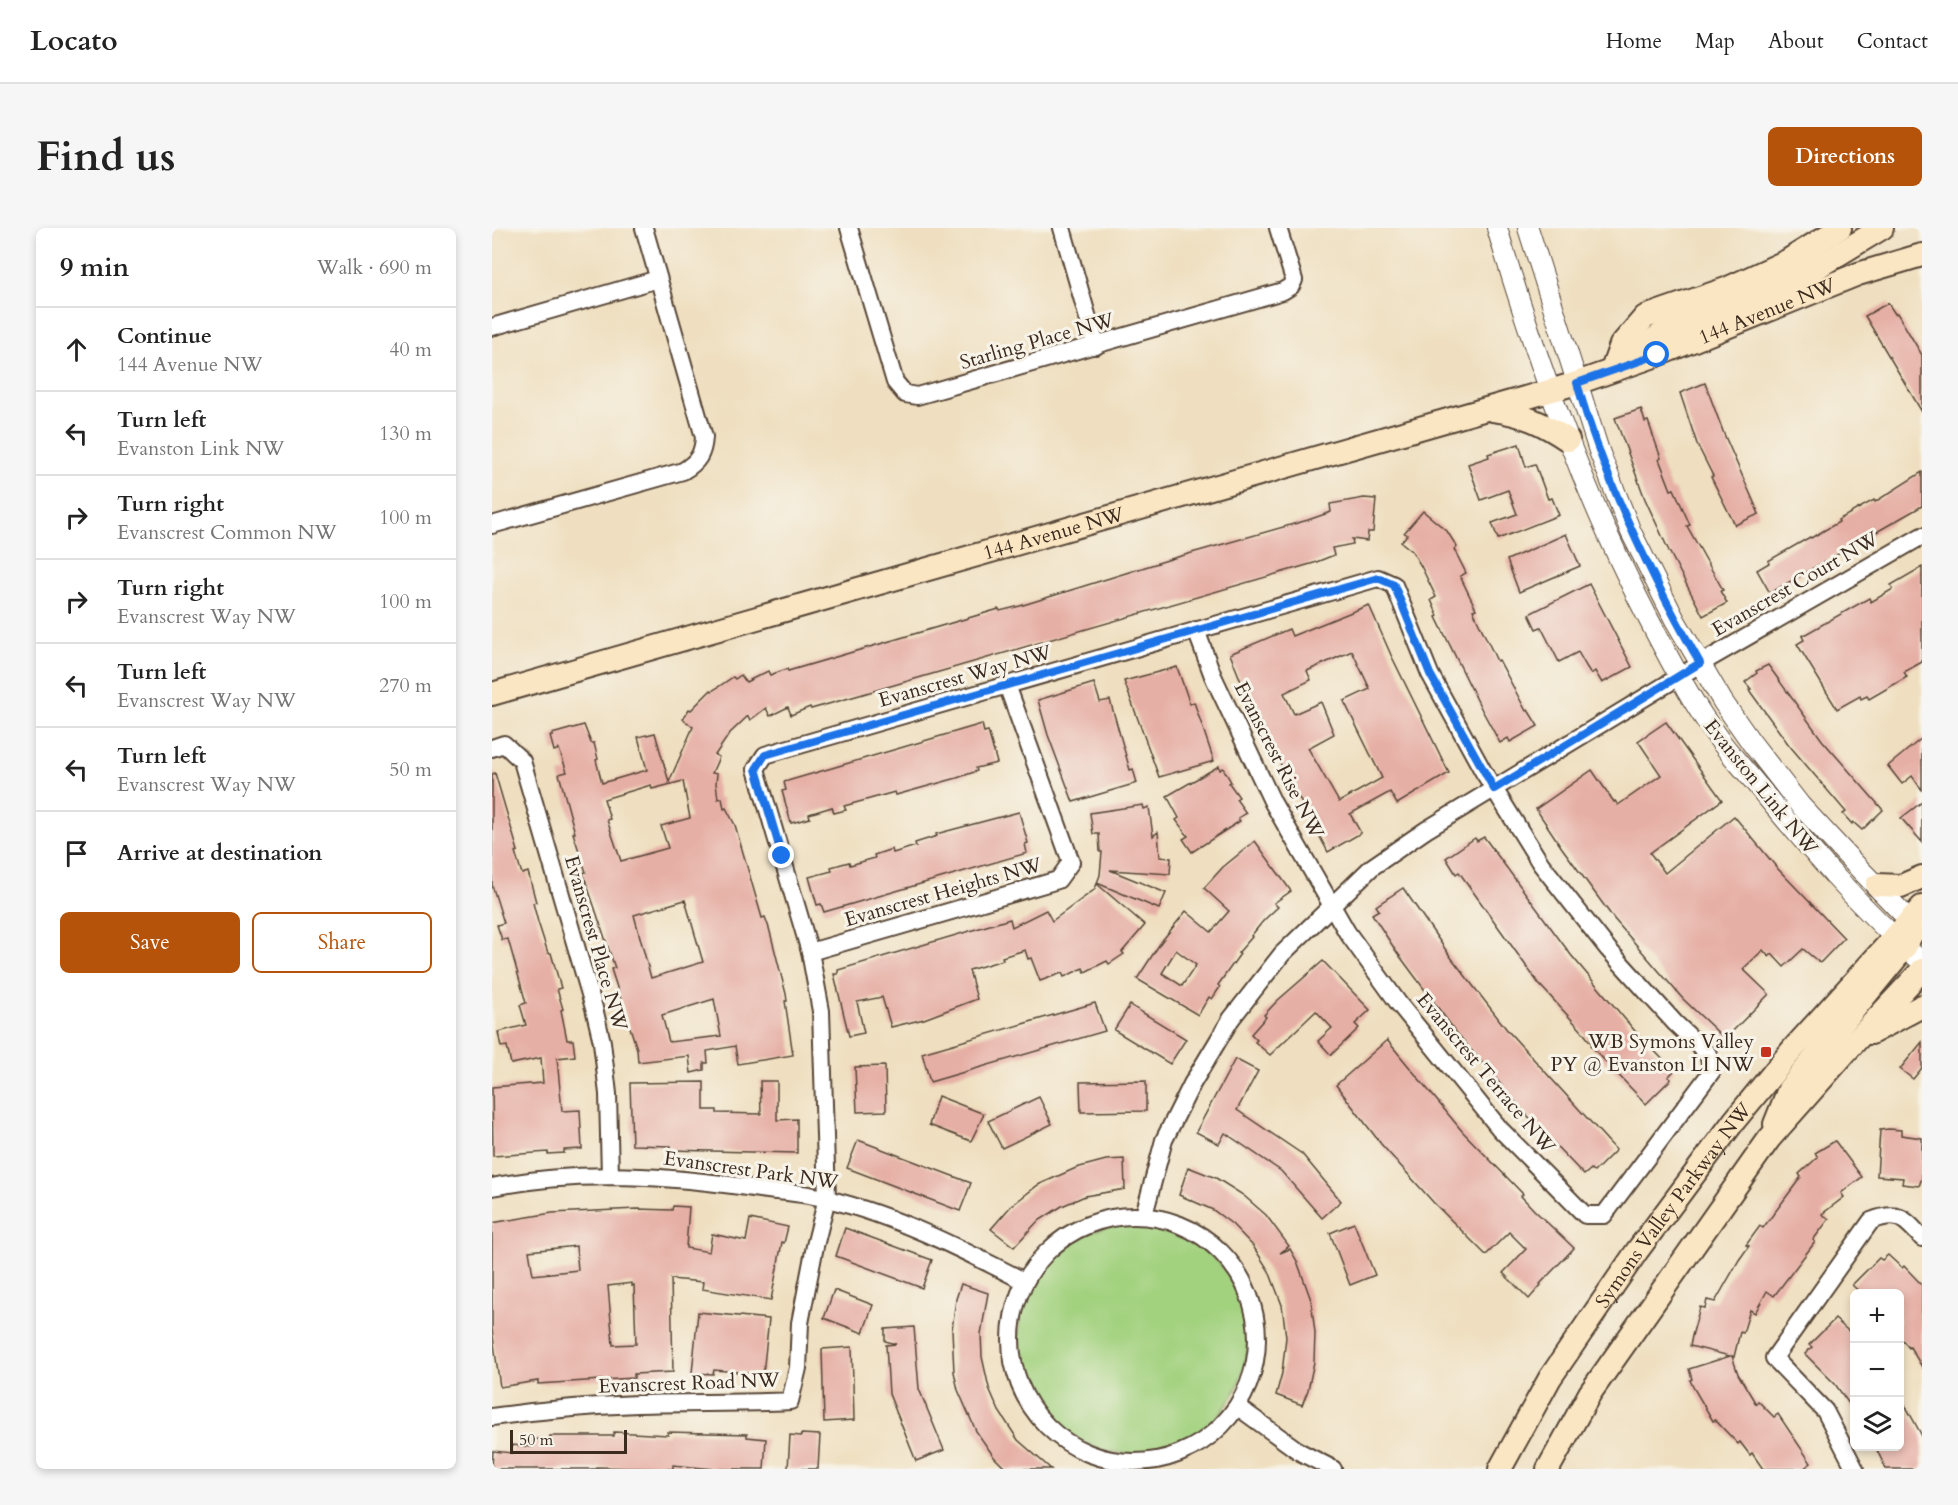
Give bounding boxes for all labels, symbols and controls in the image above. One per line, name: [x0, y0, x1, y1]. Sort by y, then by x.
text: Locato: [30, 22, 118, 60]
text: Home: [1606, 27, 1662, 56]
text: Map: [1695, 27, 1735, 56]
text: About: [1768, 27, 1824, 56]
text: Contact: [1857, 27, 1928, 56]
button: Directions: [1768, 127, 1922, 186]
text: Find us: [36, 128, 176, 185]
text: 9 min: [60, 250, 129, 285]
text: Walk · 690 m: [317, 254, 432, 281]
street label: 144 Avenue NW: [1694, 271, 1840, 350]
street label: Starling Place NW: [957, 306, 1118, 376]
text: Continue: [117, 321, 212, 351]
icon: ahead: [60, 333, 93, 366]
text: 40 m: [389, 336, 432, 363]
route start: [1643, 341, 1669, 367]
text: 144 Avenue NW: [117, 351, 262, 378]
text: Turn left: [117, 405, 206, 435]
icon: left: [60, 417, 93, 450]
text: 130 m: [379, 420, 432, 447]
text: Evanston Link NW: [117, 435, 284, 462]
text: Turn right: [117, 489, 224, 519]
street label: 144 Avenue NW: [980, 500, 1128, 566]
icon: right: [60, 501, 93, 534]
text: 100 m: [379, 504, 432, 531]
text: Evanscrest Common NW: [117, 519, 337, 546]
street label: Evanscrest Court NW: [1707, 525, 1884, 643]
text: Turn right: [117, 573, 224, 603]
icon: right: [60, 585, 93, 618]
text: 100 m: [379, 588, 432, 615]
text: Evanscrest Way NW: [117, 603, 296, 630]
street label: Evanscrest Way NW: [875, 638, 1056, 714]
text: Turn left: [117, 657, 206, 687]
icon: left: [60, 669, 93, 702]
text: 270 m: [379, 672, 432, 699]
street label: Evanscrest Rise NW: [1228, 677, 1331, 844]
text: Evanscrest Way NW: [117, 687, 296, 714]
street label: Evanston Link NW: [1698, 713, 1825, 861]
text: Turn left: [117, 741, 206, 771]
icon: left: [60, 753, 93, 786]
text: 50 m: [389, 756, 432, 783]
text: Evanscrest Way NW: [117, 771, 296, 798]
icon: arrive: [60, 837, 93, 870]
text: Arrive at destination: [117, 838, 322, 868]
route end: [768, 842, 794, 868]
street label: Evanscrest Heights NW: [841, 851, 1046, 933]
street label: Evanscrest Place NW: [558, 852, 634, 1035]
button: Save: [60, 912, 240, 973]
button: Share: [252, 912, 432, 973]
street label: Evanscrest Terrace NW: [1410, 987, 1562, 1160]
place label: WB Symons Valley PY @ Evanston LI NW: [1551, 1028, 1755, 1078]
marker: WB Symons Valley PY @ Evanston LI NW: [1759, 1045, 1773, 1059]
street label: Symons Valley Parkway NW: [1588, 1096, 1758, 1313]
street label: Evanscrest Park NW: [662, 1144, 841, 1196]
map controls: [1850, 1289, 1904, 1451]
button: +: [1850, 1289, 1904, 1343]
button: −: [1850, 1343, 1904, 1397]
street label: Evanscrest Road NW: [598, 1366, 781, 1400]
button: layers: [1850, 1397, 1904, 1451]
scale bar: [510, 1427, 627, 1454]
text: 50 m: [519, 1429, 553, 1451]

